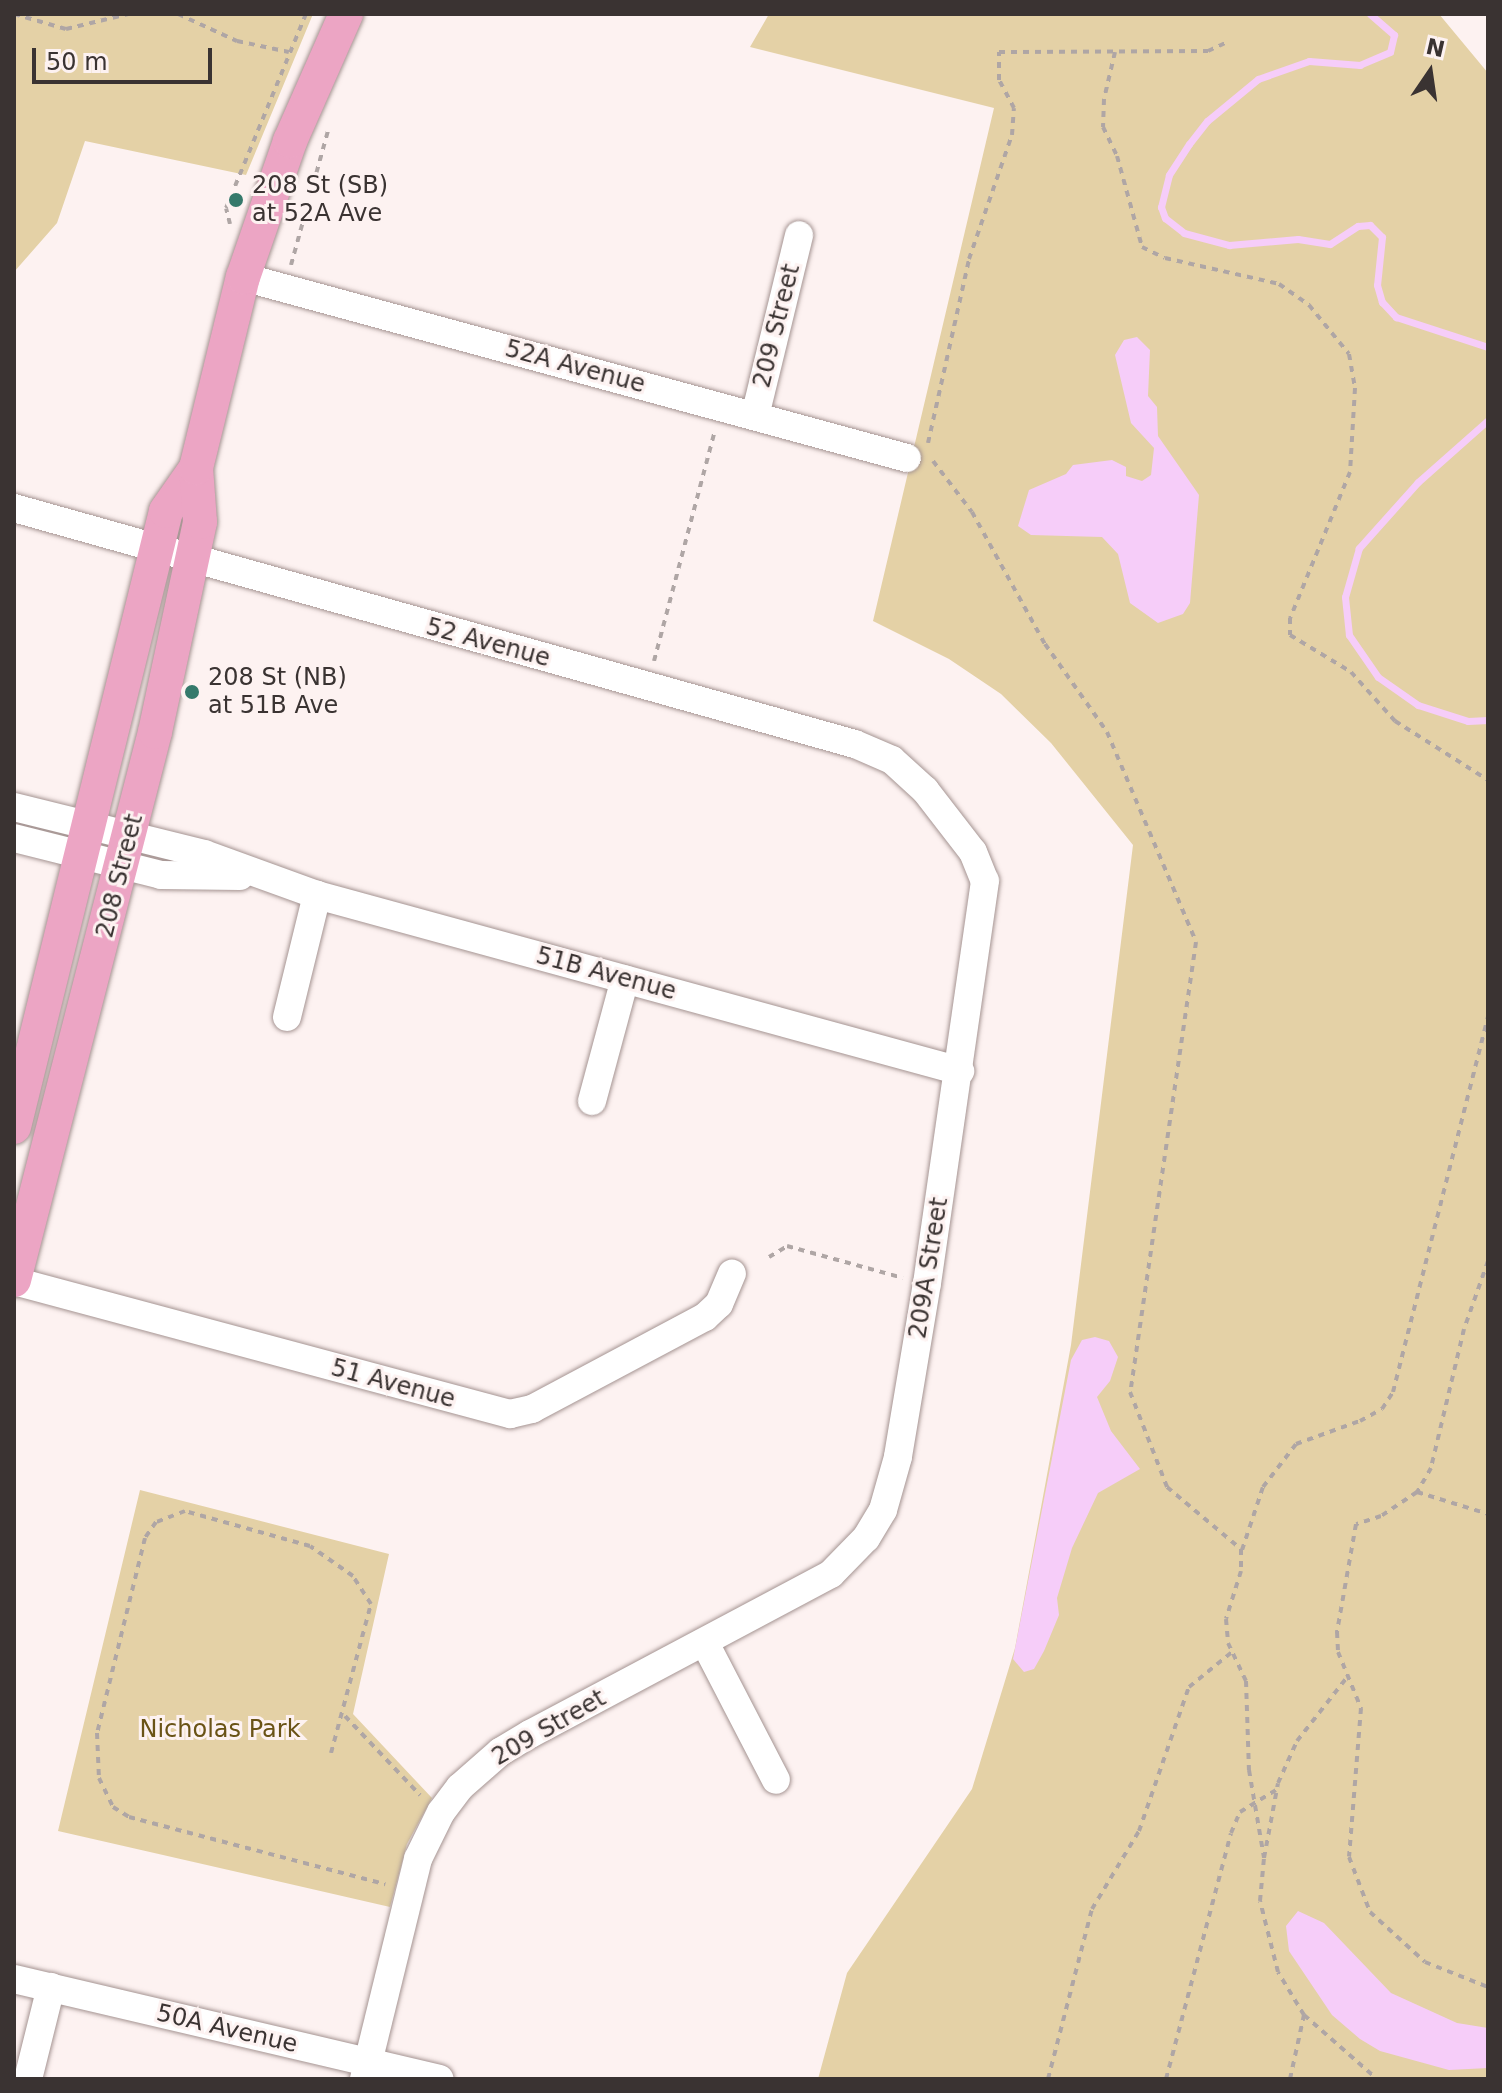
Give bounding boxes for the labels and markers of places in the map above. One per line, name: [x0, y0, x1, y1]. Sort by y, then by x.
place label: 208 St (SB) at 52A Ave: [252, 172, 388, 228]
marker: 208 St (SB) at 52A Ave: [227, 191, 245, 209]
place label: 208 St (NB) at 51B Ave: [208, 664, 347, 720]
marker: 208 St (NB) at 51B Ave: [183, 683, 201, 701]

